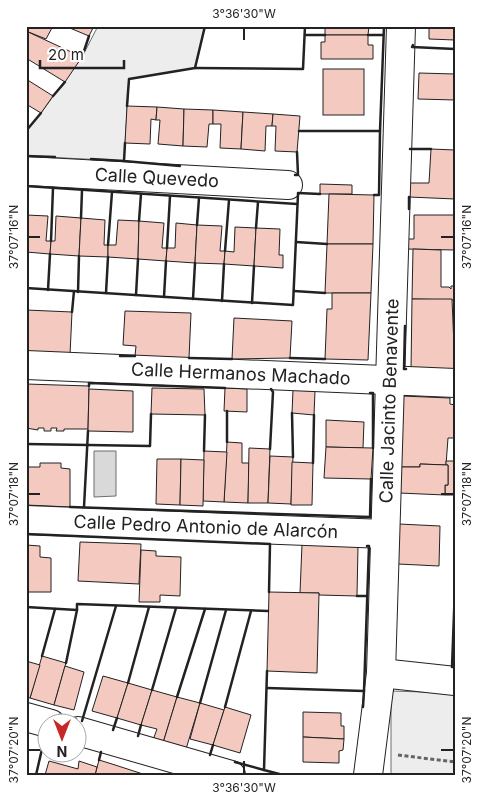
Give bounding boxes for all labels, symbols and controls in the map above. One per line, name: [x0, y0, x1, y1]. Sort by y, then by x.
text: 3°36'30"W: [212, 6, 276, 21]
scale bar: [40, 38, 124, 70]
text: 20 m: [48, 45, 84, 64]
street label: Calle Quevedo: [94, 164, 219, 191]
text: 37°07'16"N: [6, 205, 21, 269]
text: 37°07'16"N: [459, 205, 474, 269]
street label: Calle Jacinto Benavente: [375, 298, 403, 504]
street label: Calle Hermanos Machado: [131, 358, 351, 389]
text: 37°07'18"N: [6, 462, 21, 526]
text: 37°07'18"N: [459, 462, 474, 526]
street label: Calle Pedro Antonio de Alarcón: [73, 511, 339, 542]
north arrow: [38, 714, 88, 764]
text: 37°07'20"N: [6, 717, 21, 783]
text: 37°07'20"N: [459, 717, 474, 783]
text: N: [57, 743, 67, 760]
text: 3°36'30"W: [212, 780, 276, 795]

